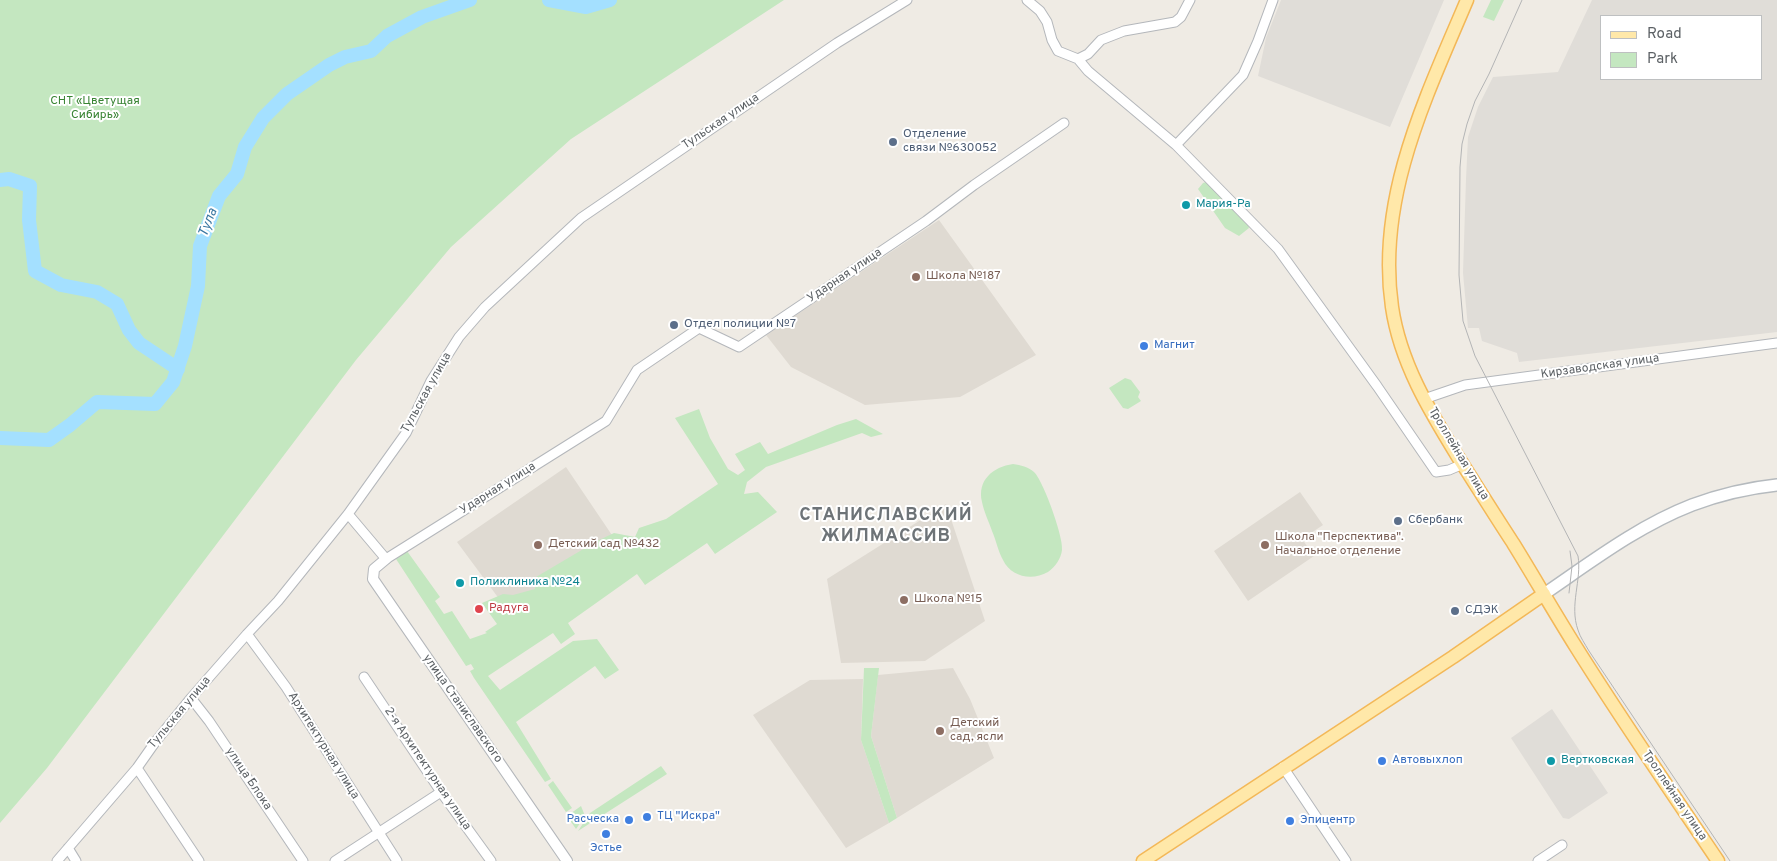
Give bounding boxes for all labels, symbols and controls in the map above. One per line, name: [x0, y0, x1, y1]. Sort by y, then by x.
legend: [1600, 15, 1762, 80]
text: Road: [1647, 25, 1682, 44]
text: Park: [1647, 50, 1678, 69]
street label: Тульская улица: [680, 91, 762, 153]
park label: СНТ «Цветущая Сибирь»: [50, 95, 140, 123]
place label: Отделение связи №630052: [903, 128, 997, 156]
marker: Отделение связи №630052: [887, 136, 899, 148]
place label: Мария-Ра: [1196, 198, 1251, 212]
marker: Мария-Ра: [1180, 199, 1192, 211]
water label: Тула: [196, 206, 222, 240]
street label: Ударная улица: [805, 246, 885, 306]
place label: Школа №187: [926, 270, 1001, 284]
marker: Школа №187: [910, 271, 922, 283]
place label: Отдел полиции №7: [684, 318, 796, 332]
marker: Отдел полиции №7: [668, 319, 680, 331]
place label: Магнит: [1154, 339, 1195, 353]
marker: Магнит: [1138, 340, 1150, 352]
street label: Тульская улица: [399, 350, 455, 436]
street label: Кирзаводская улица: [1540, 352, 1660, 382]
street label: Троллейная улица: [1425, 405, 1491, 503]
street label: Ударная улица: [457, 460, 539, 518]
district label: СТАНИСЛАВСКИЙ ЖИЛМАССИВ: [798, 505, 974, 548]
place label: Сбербанк: [1408, 514, 1463, 528]
marker: Сбербанк: [1392, 515, 1404, 527]
place label: Школа "Перспектива". Начальное отделение: [1275, 531, 1404, 559]
place label: Детский сад №432: [548, 538, 659, 552]
marker: Детский сад №432: [532, 539, 544, 551]
marker: Школа "Перспектива". Начальное отделение: [1259, 539, 1271, 551]
place label: Поликлиника №24: [470, 576, 580, 590]
marker: Поликлиника №24: [454, 577, 466, 589]
place label: Школа №15: [914, 593, 982, 607]
marker: Школа №15: [898, 594, 910, 606]
place label: Радуга: [489, 602, 528, 616]
marker: Радуга: [473, 603, 485, 615]
place label: СДЭК: [1465, 604, 1499, 618]
marker: СДЭК: [1449, 605, 1461, 617]
street label: улица Станиславского: [419, 652, 505, 766]
street label: Тульская улица: [146, 674, 214, 752]
street label: Архитектурная улица: [284, 690, 362, 802]
street label: 2-я Архитектурная улица: [380, 705, 474, 833]
place label: Детский сад, ясли: [950, 717, 1004, 745]
marker: Детский сад, ясли: [934, 725, 946, 737]
street label: улица Блока: [222, 745, 274, 813]
street label: Троллейная улица: [1639, 748, 1709, 844]
place label: Автовыхлоп: [1392, 754, 1463, 768]
place label: Вертковская: [1561, 754, 1634, 768]
marker: Автовыхлоп: [1376, 755, 1388, 767]
marker: Вертковская: [1545, 755, 1557, 767]
place label: ТЦ "Искра": [657, 810, 720, 824]
marker: ТЦ "Искра": [641, 811, 653, 823]
place label: Расческа: [566, 813, 619, 827]
marker: Расческа: [623, 814, 635, 826]
place label: Эпицентр: [1300, 814, 1355, 828]
marker: Эпицентр: [1284, 815, 1296, 827]
marker: Эстье: [600, 828, 612, 840]
place label: Эстье: [590, 842, 622, 856]

